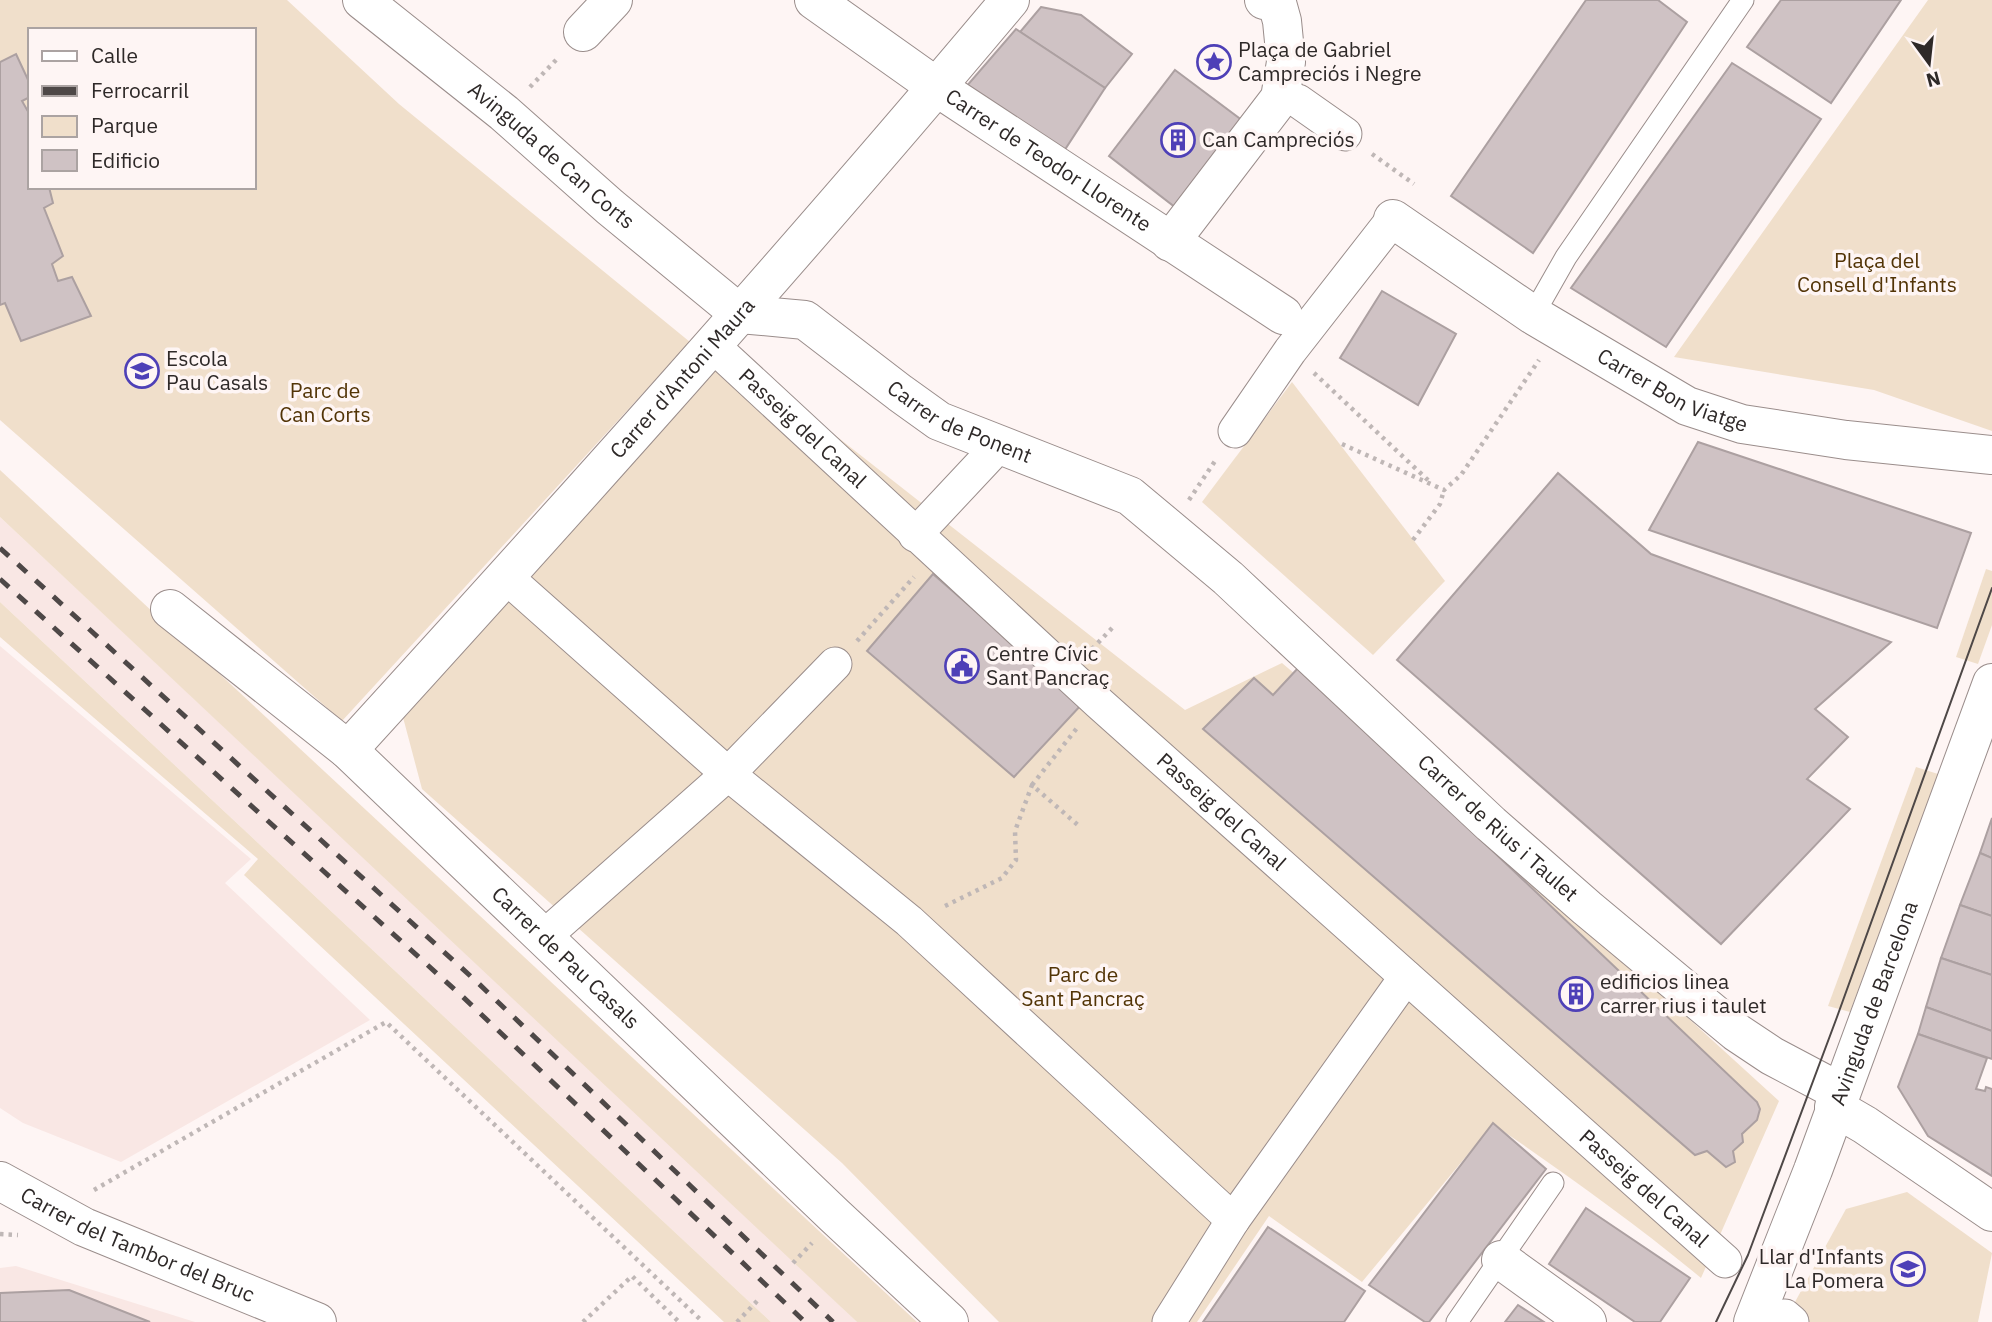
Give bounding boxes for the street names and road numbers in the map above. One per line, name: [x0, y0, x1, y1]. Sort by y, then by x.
street label: Avinguda de Can Corts: [463, 75, 641, 235]
street label: Carrer de Teodor Llorente: [940, 82, 1157, 238]
street label: Carrer d'Antoni Maura: [603, 291, 761, 464]
street label: Carrer Bon Viatge: [1592, 341, 1751, 438]
street label: Passeig del Canal: [733, 361, 873, 494]
street label: Carrer de Ponent: [882, 373, 1036, 469]
street label: Passeig del Canal: [1151, 746, 1293, 877]
street label: Carrer de Rius i Taulet: [1412, 748, 1585, 907]
street label: Carrer de Pau Casals: [486, 880, 646, 1035]
street label: Avinguda de Barcelona: [1823, 897, 1924, 1109]
street label: Passeig del Canal: [1574, 1123, 1715, 1253]
street label: Carrer del Tambor del Bruc: [16, 1180, 259, 1308]

